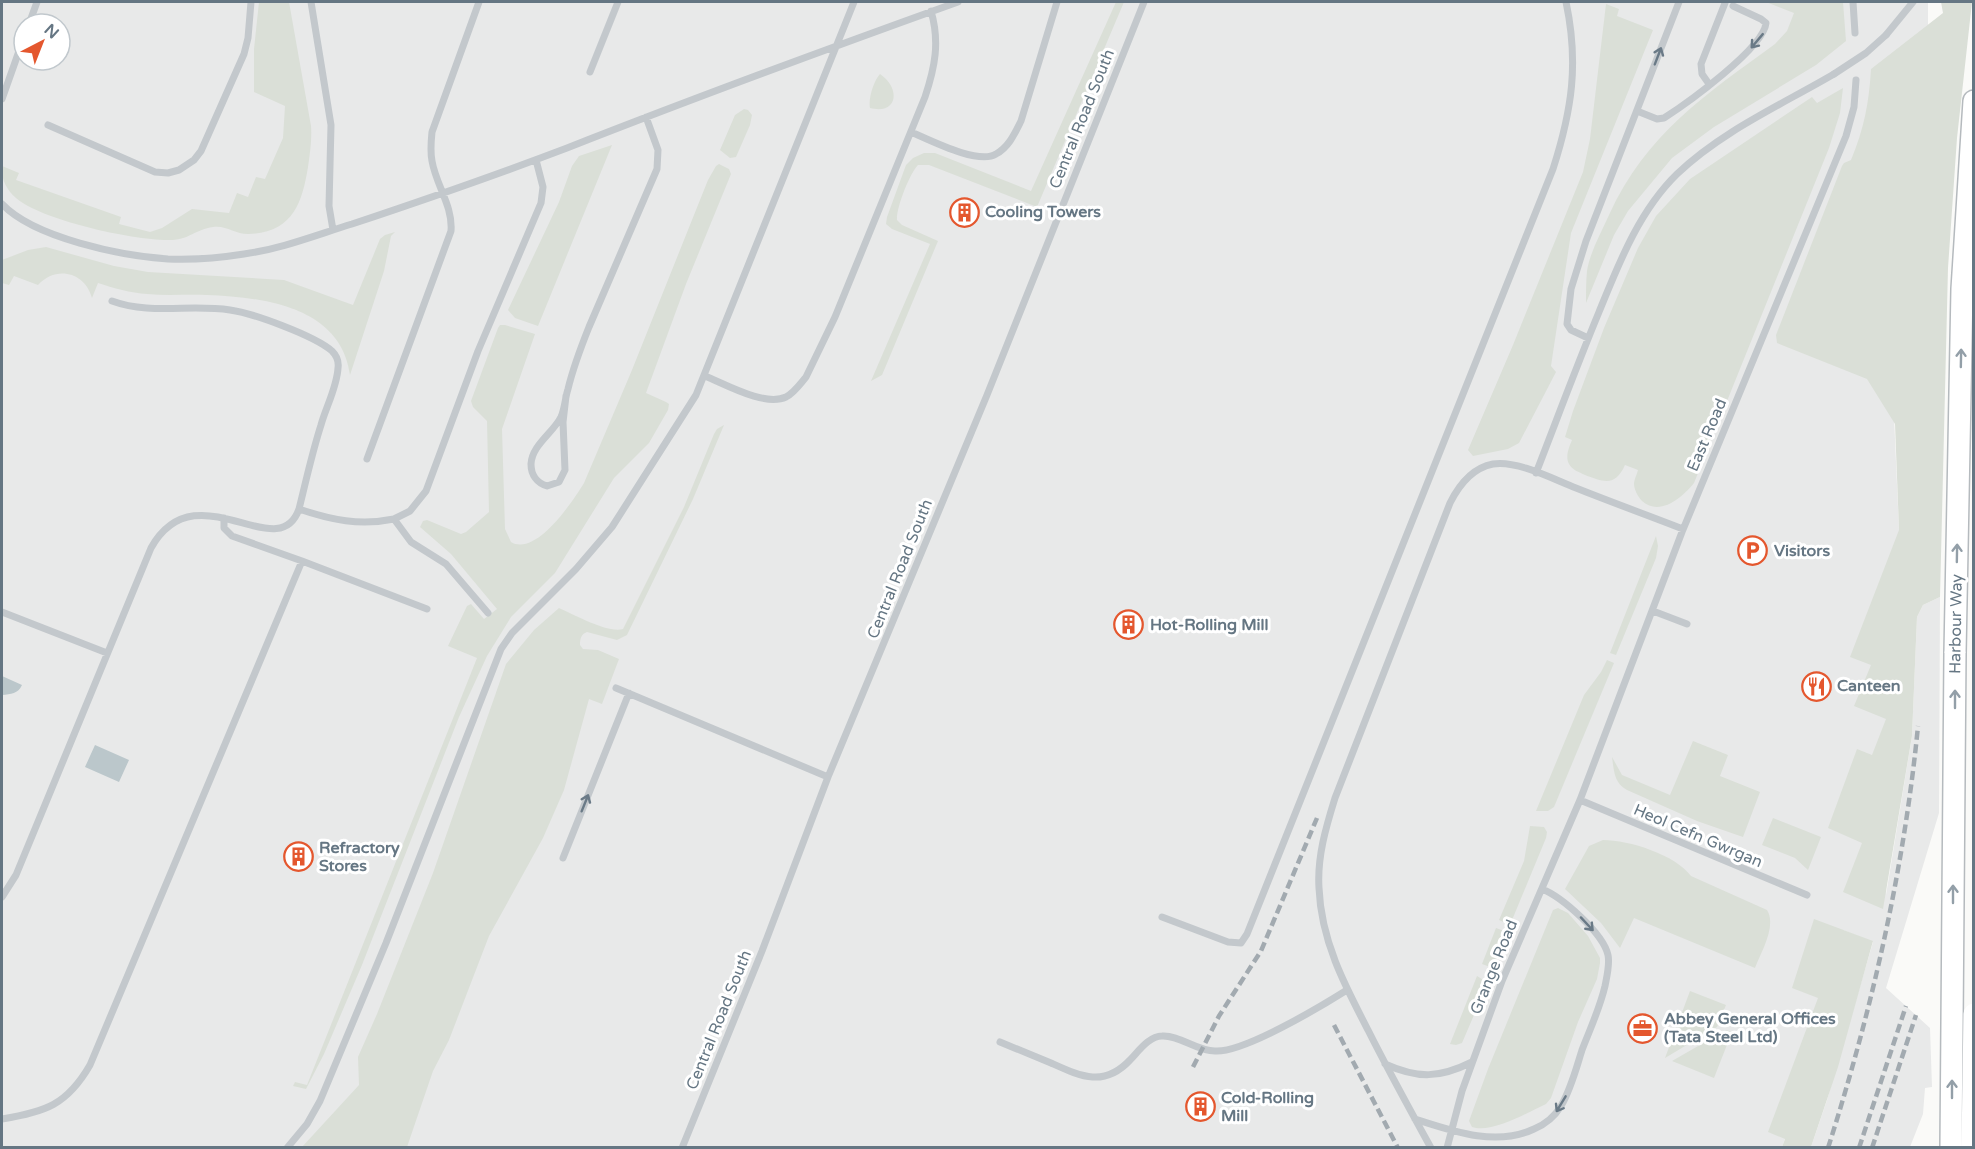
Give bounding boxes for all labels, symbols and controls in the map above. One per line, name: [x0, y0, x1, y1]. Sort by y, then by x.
north arrow: [12, 12, 72, 72]
text: N: [40, 20, 63, 43]
one-way arrow: [1750, 33, 1764, 48]
street label: Central Road South: [1045, 46, 1119, 192]
one-way arrow: [1653, 47, 1664, 66]
building icon: Cooling Towers: [948, 196, 980, 228]
place label: Cooling Towers: [985, 202, 1101, 222]
one-way arrow: [1955, 348, 1967, 368]
street label: East Road: [1683, 396, 1731, 474]
street label: Central Road South: [863, 496, 937, 642]
parking icon: Visitors: [1737, 535, 1769, 567]
place label: Visitors: [1774, 541, 1830, 561]
one-way arrow: [1952, 543, 1963, 563]
street label: Harbour Way: [1945, 573, 1967, 674]
building icon: Hot-Rolling Mill: [1113, 609, 1145, 641]
place label: Hot-Rolling Mill: [1150, 615, 1268, 635]
restaurant icon: Canteen: [1800, 670, 1832, 702]
place label: Canteen: [1837, 676, 1901, 696]
one-way arrow: [1949, 690, 1961, 710]
one-way arrow: [580, 795, 591, 813]
street label: Heol Cefn Gwrgan: [1630, 800, 1766, 872]
place label: Refractory Stores: [319, 838, 400, 876]
building icon: Refractory Stores: [282, 841, 314, 873]
one-way arrow: [1947, 885, 1959, 905]
street label: Grange Road: [1466, 917, 1522, 1017]
one-way arrow: [1580, 917, 1594, 932]
street label: Central Road South: [682, 947, 756, 1093]
place label: Abbey General Offices (Tata Steel Ltd): [1664, 1009, 1836, 1047]
office icon: Abbey General Offices (Tata Steel Ltd): [1627, 1012, 1659, 1044]
one-way arrow: [1946, 1080, 1958, 1100]
place label: Cold-Rolling Mill: [1221, 1088, 1314, 1126]
building icon: Cold-Rolling Mill: [1184, 1091, 1216, 1123]
one-way arrow: [1555, 1095, 1567, 1112]

